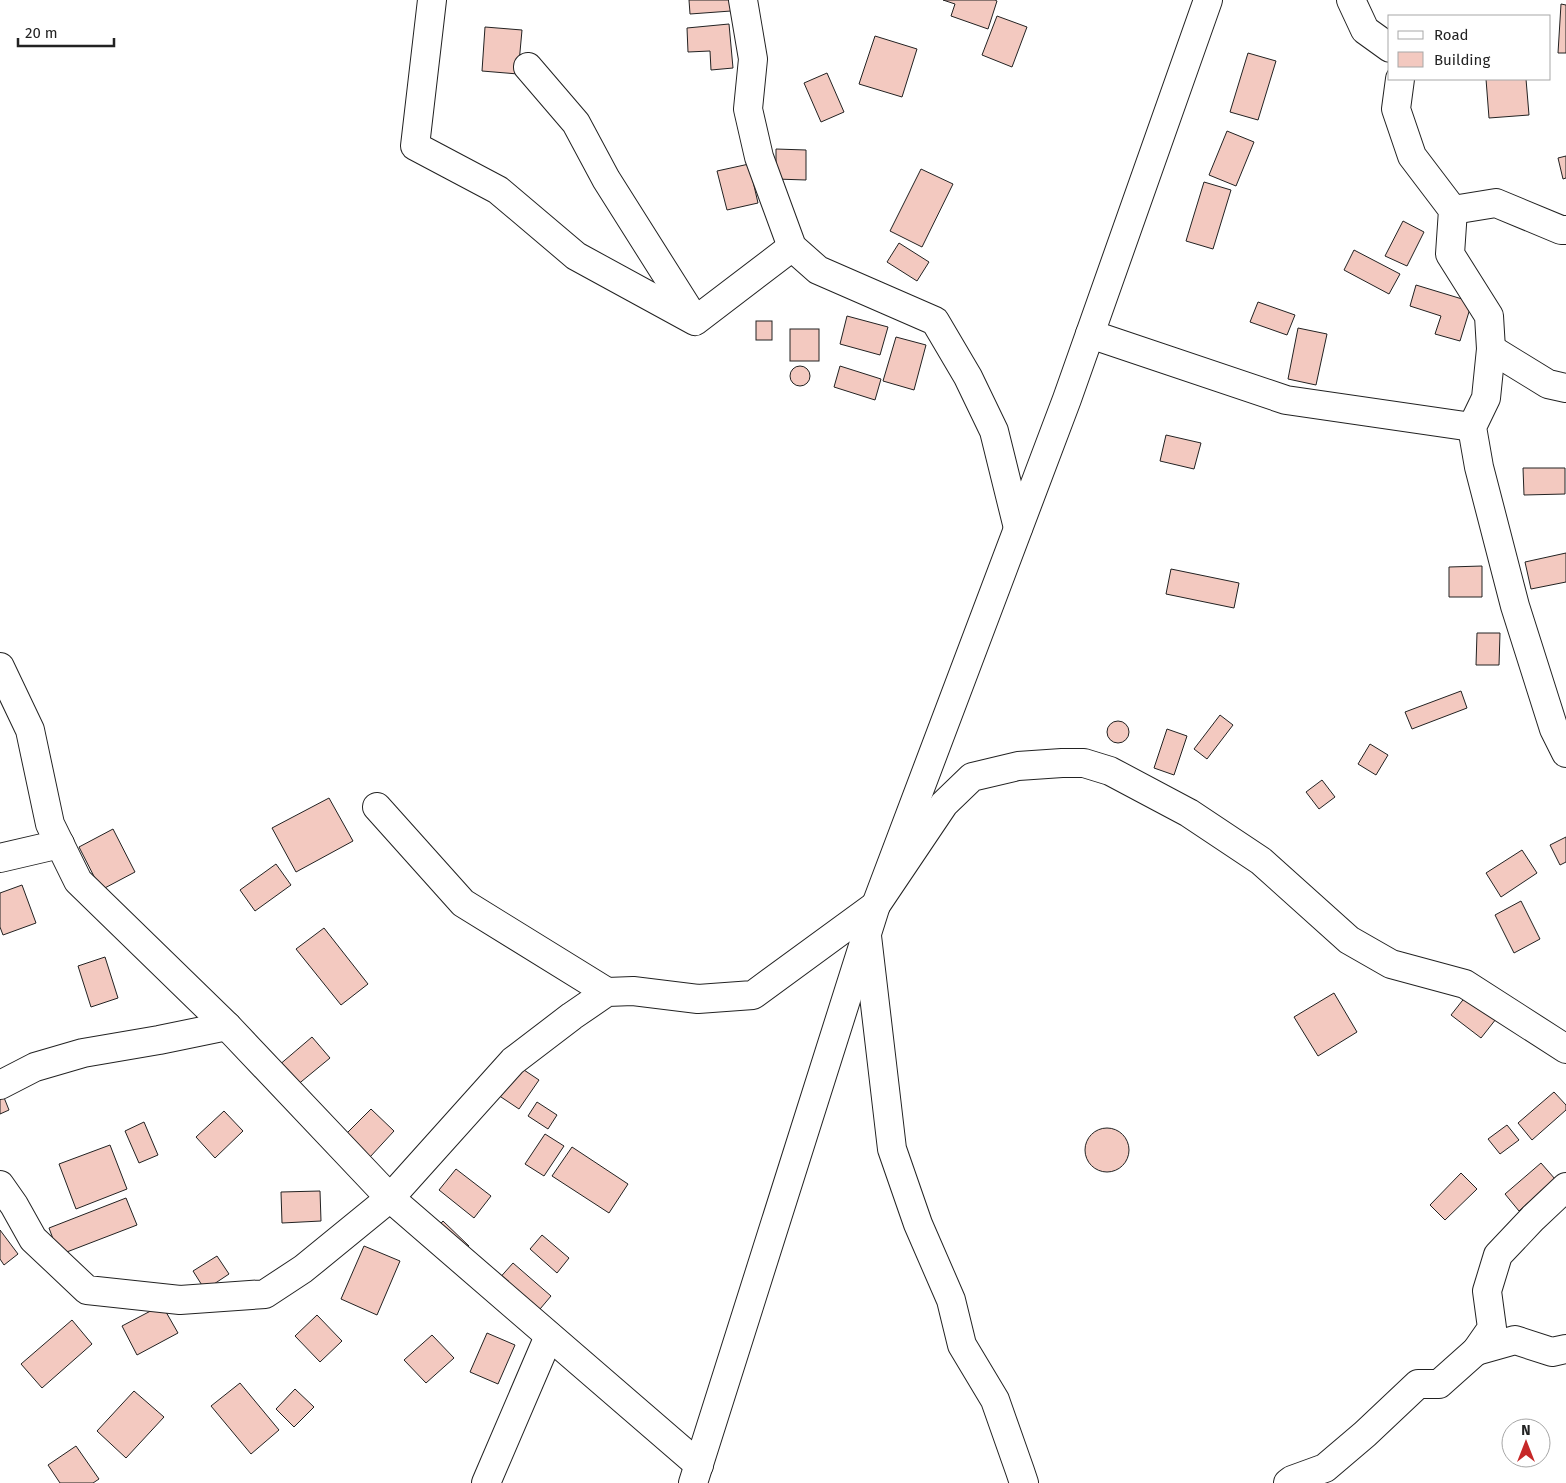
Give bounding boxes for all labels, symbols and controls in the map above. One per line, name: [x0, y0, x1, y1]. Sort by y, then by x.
scale bar: [18, 15, 114, 47]
legend: [1388, 15, 1551, 80]
text: 20 m: [25, 24, 58, 42]
text: Road: [1434, 26, 1469, 44]
text: Building: [1434, 51, 1490, 69]
north arrow: [1501, 1418, 1551, 1468]
text: N: [1521, 1422, 1531, 1439]

